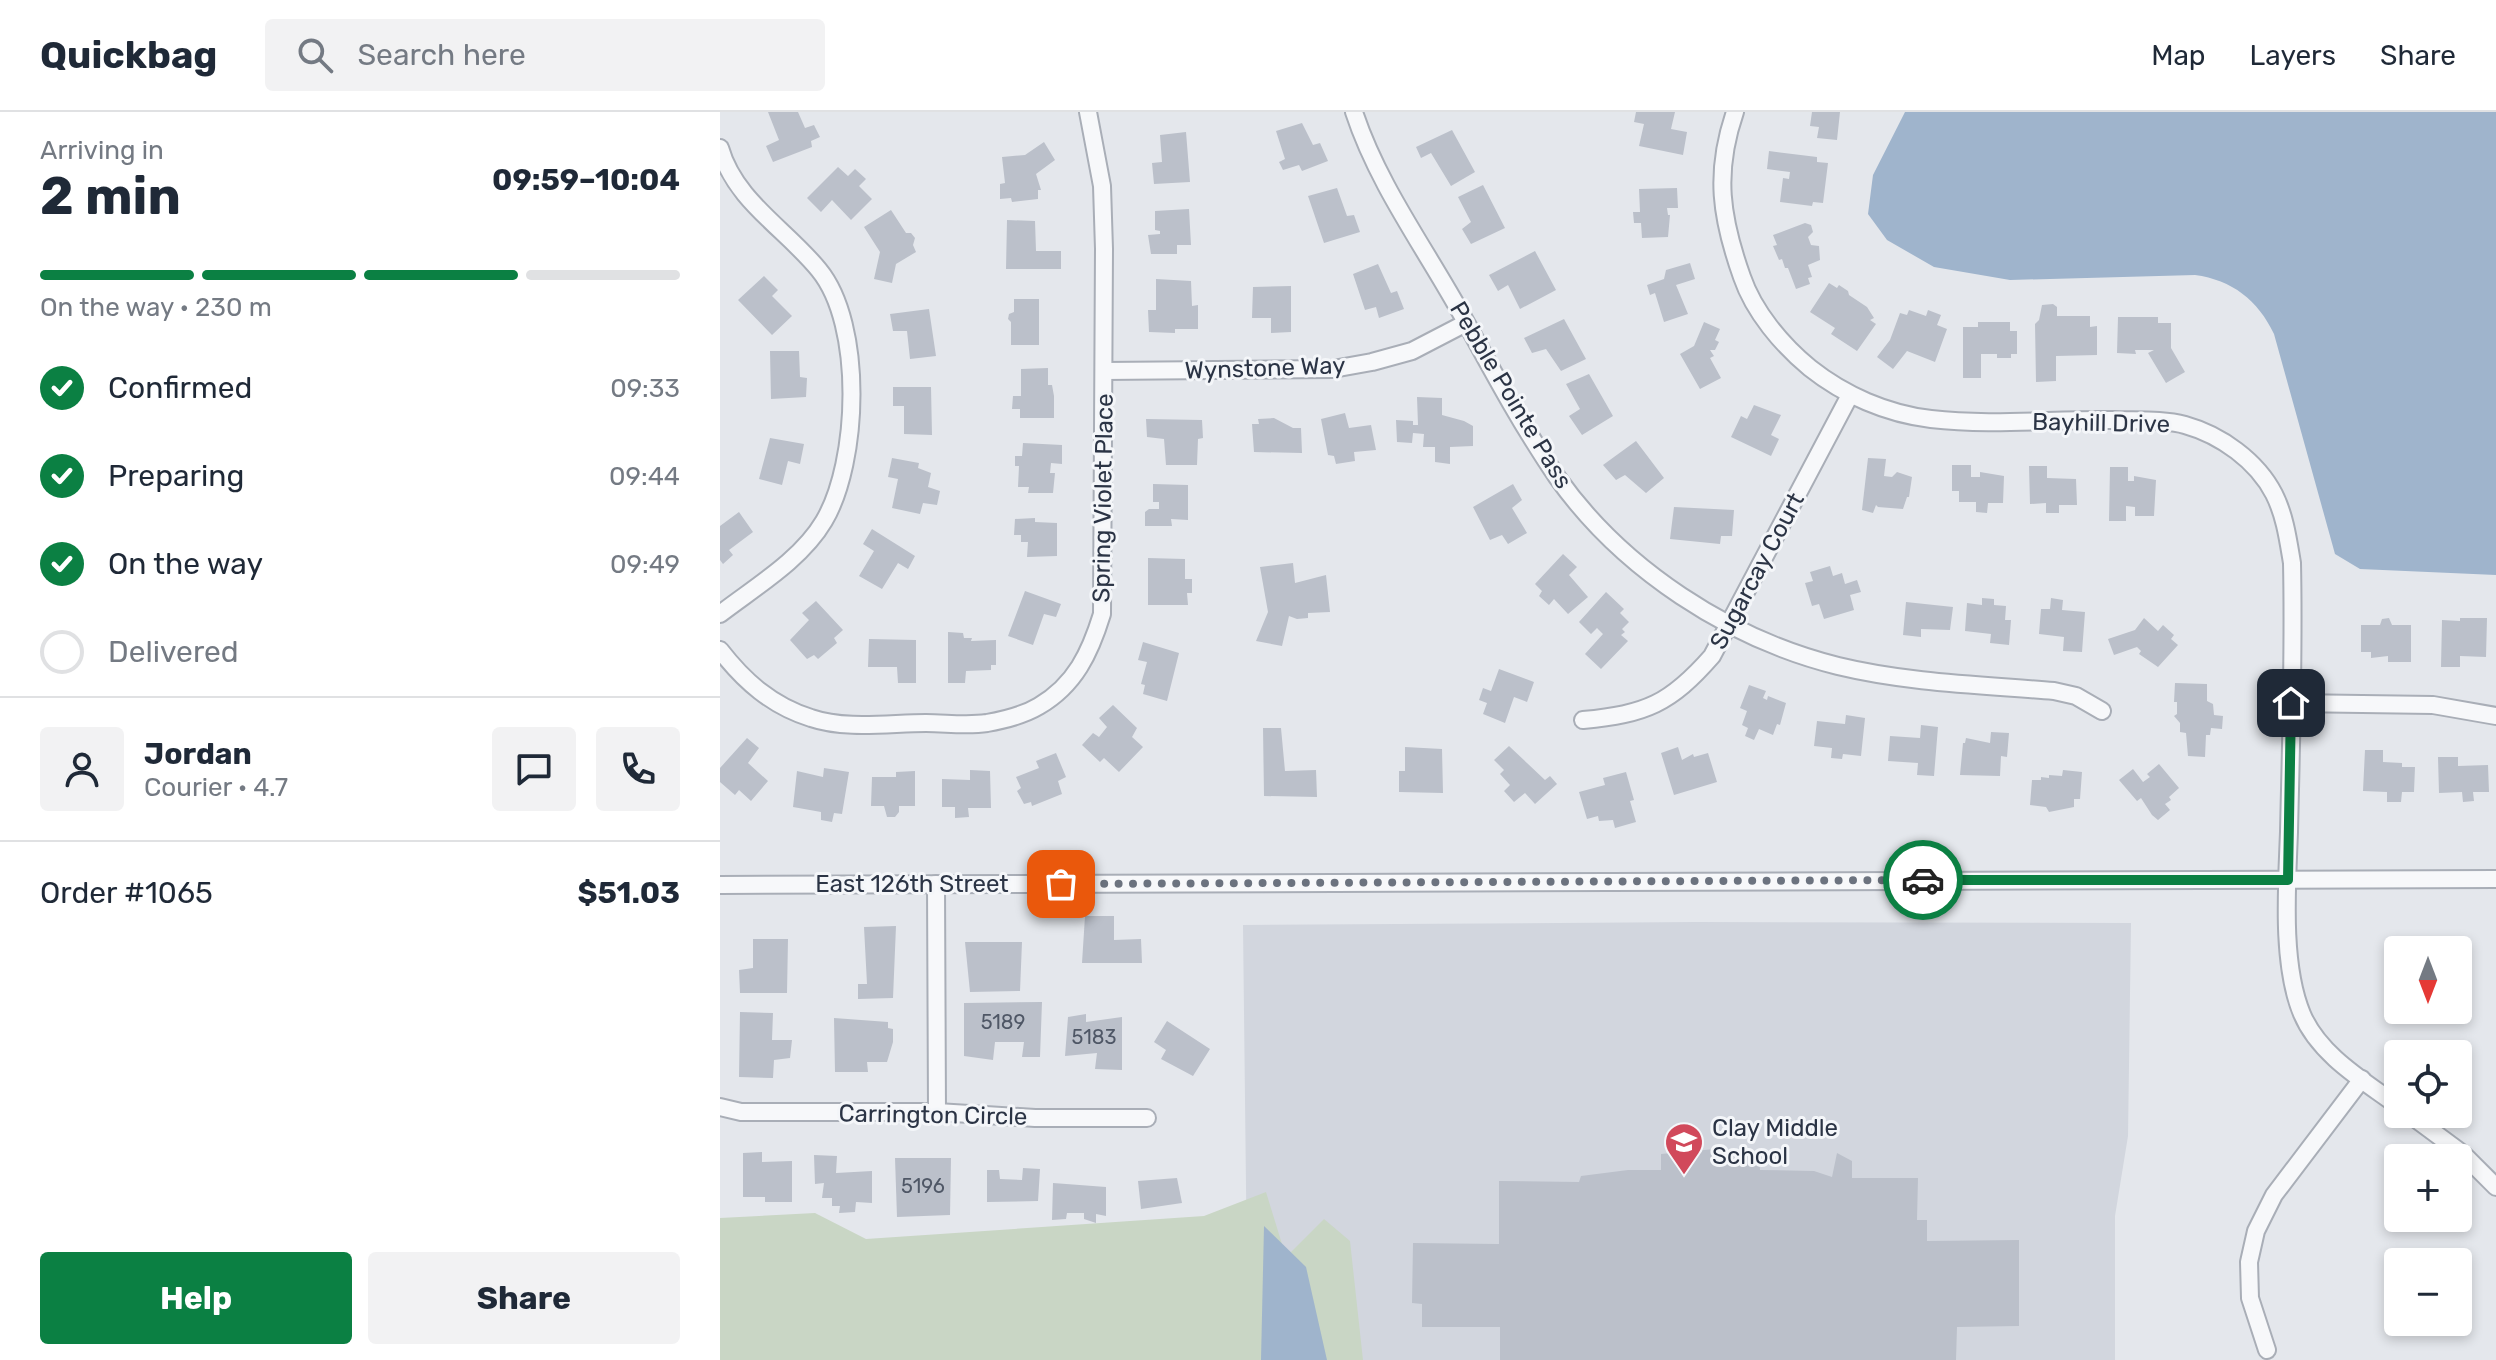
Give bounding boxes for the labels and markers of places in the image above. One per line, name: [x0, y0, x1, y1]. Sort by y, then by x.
pin: [2257, 669, 2325, 737]
pin: [1027, 850, 1095, 918]
place label: Clay Middle School: [1712, 1114, 1838, 1170]
school or university icon: Clay Middle School: [1663, 1121, 1705, 1176]

